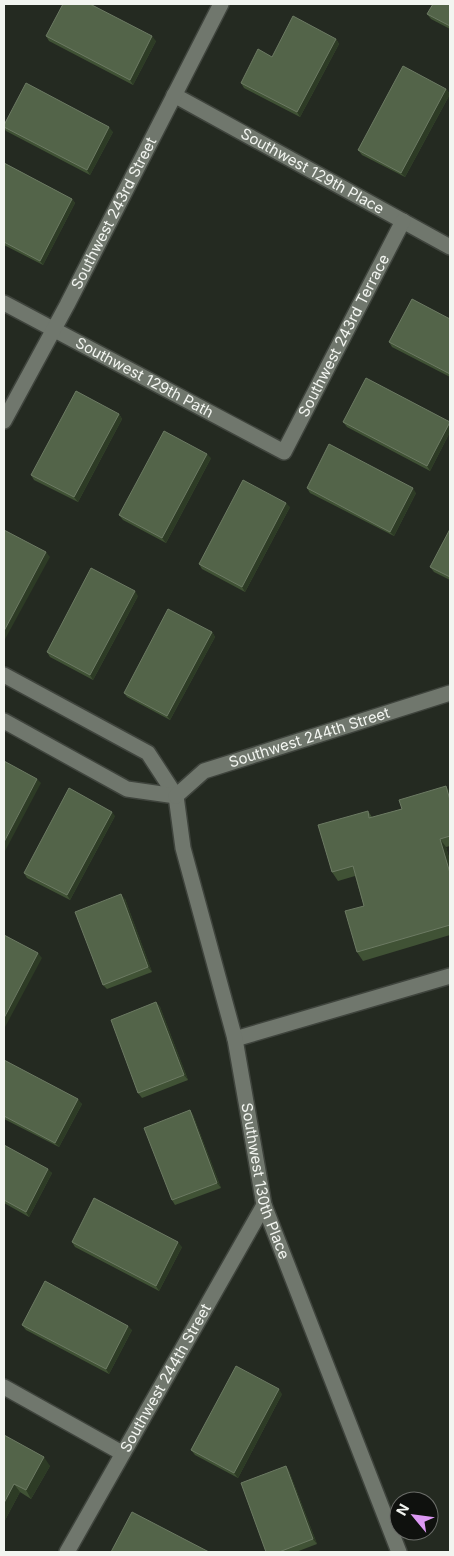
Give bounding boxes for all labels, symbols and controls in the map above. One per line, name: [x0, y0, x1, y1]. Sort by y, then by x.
street label: Southwest 129th Place: [238, 124, 388, 218]
street label: Southwest 243rd Street: [67, 134, 160, 292]
street label: Southwest 243rd Terrace: [294, 251, 393, 420]
street label: Southwest 129th Path: [72, 333, 217, 422]
street label: Southwest 244th Street: [226, 703, 392, 772]
street label: Southwest 130th Place: [237, 1101, 294, 1262]
street label: Southwest 244th Street: [116, 1300, 215, 1455]
north arrow: [389, 1491, 439, 1541]
text: N: [392, 1501, 412, 1518]

